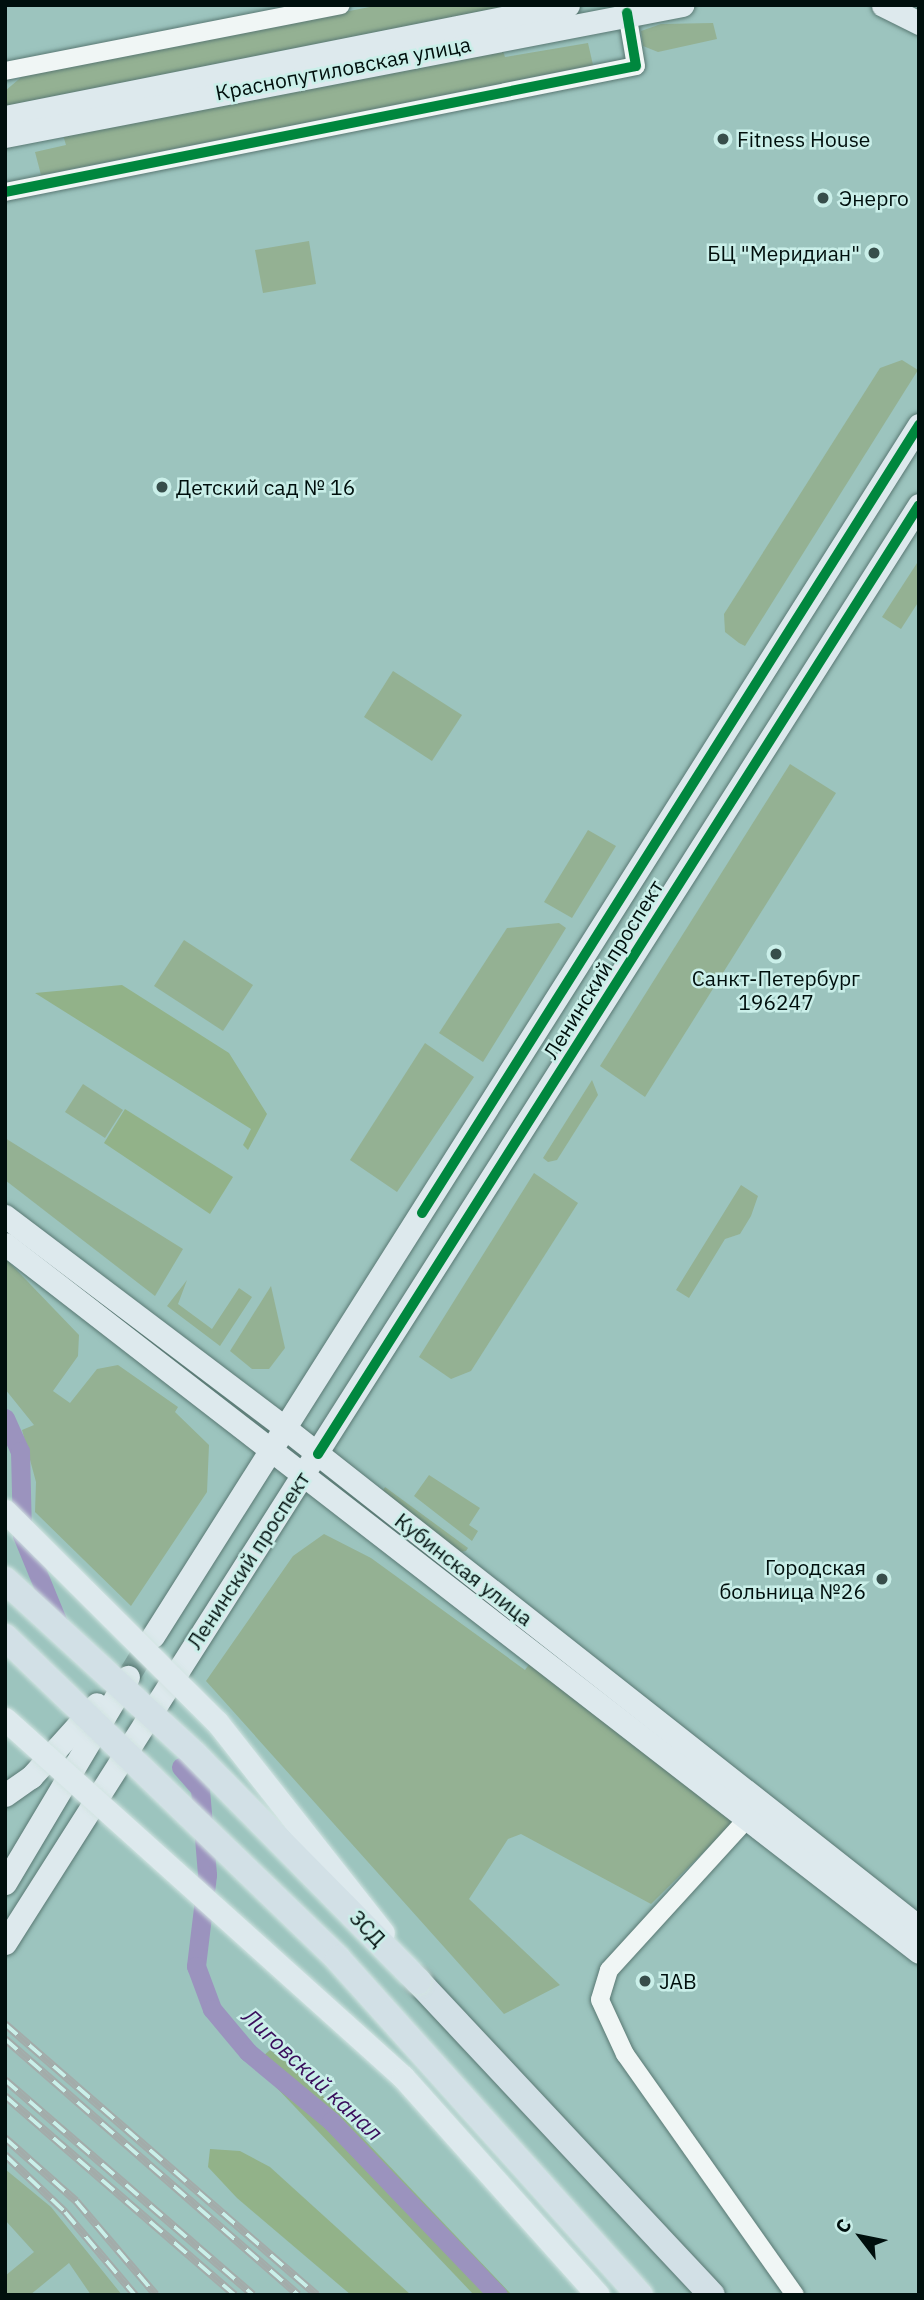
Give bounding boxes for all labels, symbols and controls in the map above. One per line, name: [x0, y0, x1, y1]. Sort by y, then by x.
street label: Краснопутиловская улица: [213, 31, 473, 105]
place label: Fitness House: [737, 126, 870, 152]
marker: Fitness House: [715, 131, 731, 147]
place label: Энерго: [839, 185, 909, 211]
marker: Энерго: [813, 188, 833, 208]
place label: БЦ "Меридиан": [707, 240, 860, 266]
marker: БЦ "Меридиан": [866, 245, 882, 261]
place label: Детский сад № 16: [176, 474, 355, 500]
marker: Детский сад № 16: [154, 479, 170, 495]
street label: Ленинский проспект: [538, 875, 668, 1063]
marker: Санкт-Петербург 196247: [768, 946, 784, 962]
place label: Санкт-Петербург 196247: [692, 965, 860, 1015]
street label: Ленинский проспект: [181, 1467, 315, 1653]
street label: Кубинская улица: [390, 1507, 538, 1631]
place label: Городская больница №26: [719, 1554, 866, 1604]
marker: Городская больница №26: [872, 1569, 892, 1589]
street label: ЗСД: [345, 1905, 391, 1951]
place label: JAB: [659, 1968, 697, 1994]
marker: JAB: [637, 1973, 653, 1989]
water label: Лиговский канал: [237, 2002, 389, 2146]
north arrow: [826, 2202, 896, 2272]
text: С: [830, 2214, 857, 2237]

